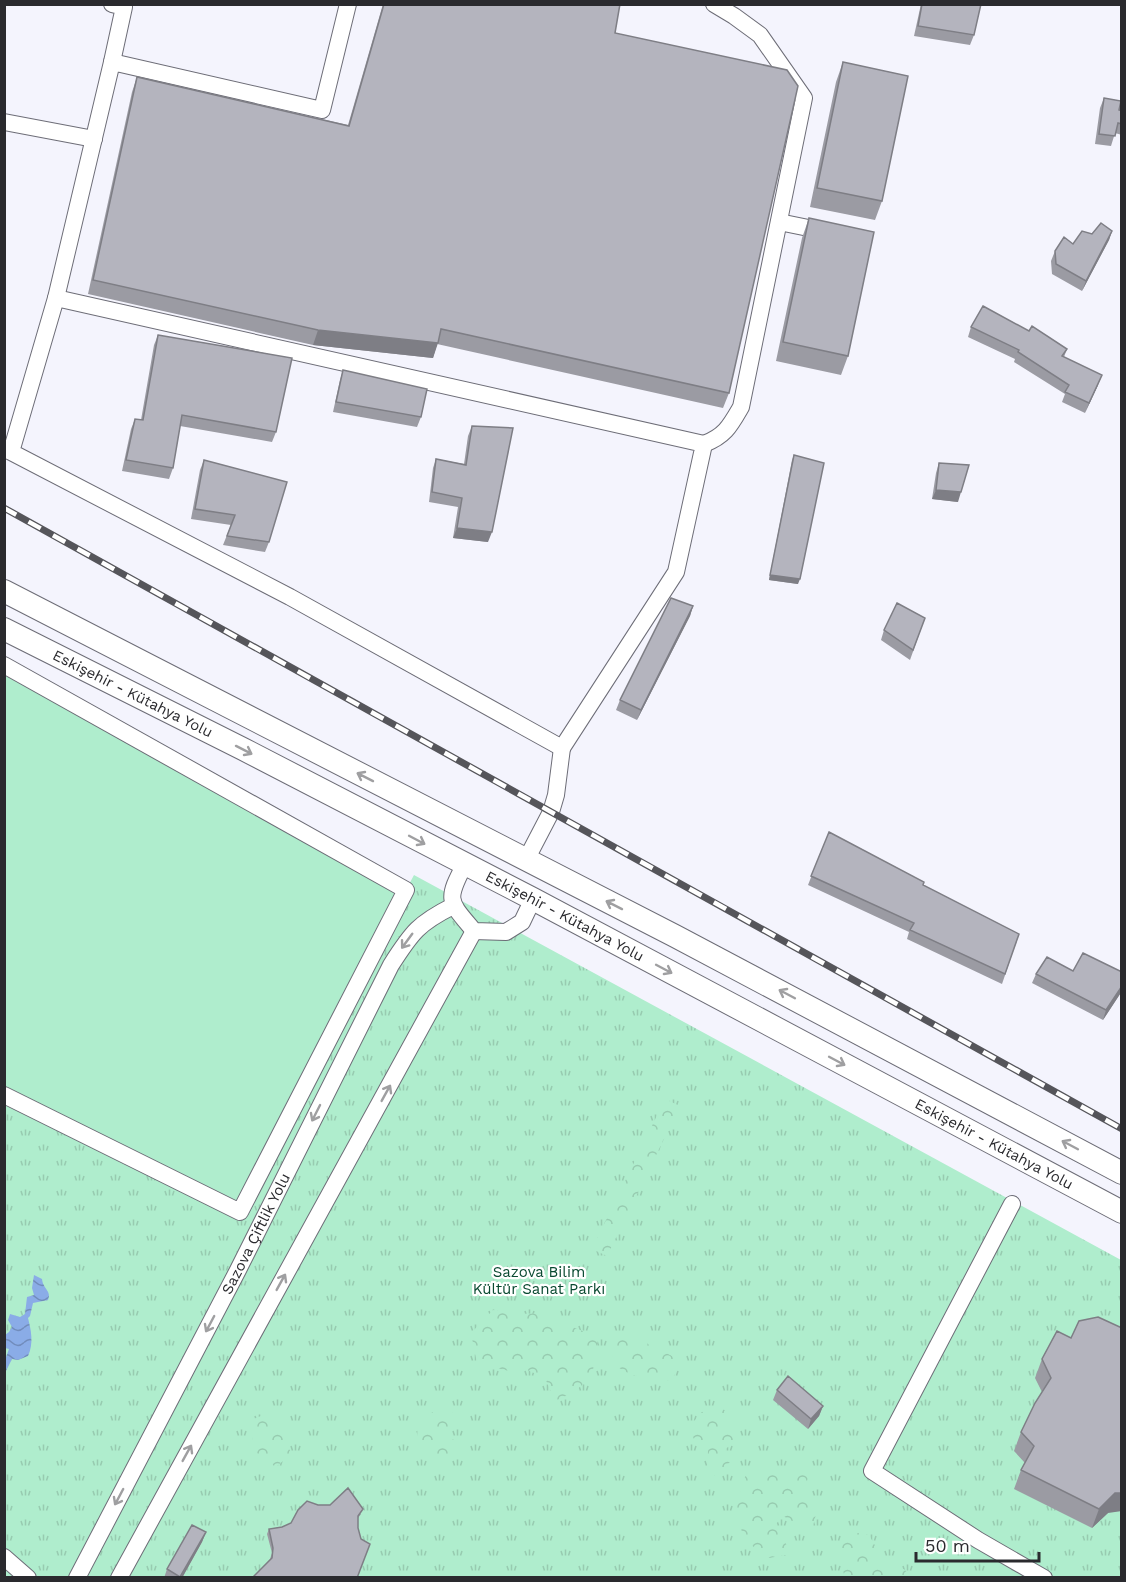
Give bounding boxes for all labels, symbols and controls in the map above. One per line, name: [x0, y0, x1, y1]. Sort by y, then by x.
street label: Eskişehir - Kütahya Yolu: [50, 646, 216, 741]
one-way arrow: [235, 744, 253, 756]
one-way arrow: [357, 771, 375, 783]
one-way arrow: [408, 835, 426, 846]
street label: Eskişehir - Kütahya Yolu: [482, 867, 647, 965]
one-way arrow: [605, 898, 623, 910]
one-way arrow: [401, 932, 413, 948]
one-way arrow: [655, 964, 673, 975]
one-way arrow: [778, 988, 796, 1000]
one-way arrow: [827, 1056, 845, 1067]
one-way arrow: [381, 1084, 392, 1102]
street label: Eskişehir - Kütahya Yolu: [912, 1095, 1076, 1193]
one-way arrow: [310, 1103, 322, 1121]
one-way arrow: [1062, 1139, 1079, 1151]
street label: Sazova Çiftlik Yolu: [218, 1170, 294, 1297]
park label: Sazova Bilim Kültür Sanat Parkı: [473, 1263, 605, 1298]
one-way arrow: [276, 1274, 288, 1291]
one-way arrow: [203, 1315, 215, 1333]
one-way arrow: [182, 1444, 193, 1462]
one-way arrow: [113, 1488, 125, 1505]
scale bar: [916, 1525, 1039, 1563]
text: 50 m: [925, 1535, 970, 1556]

